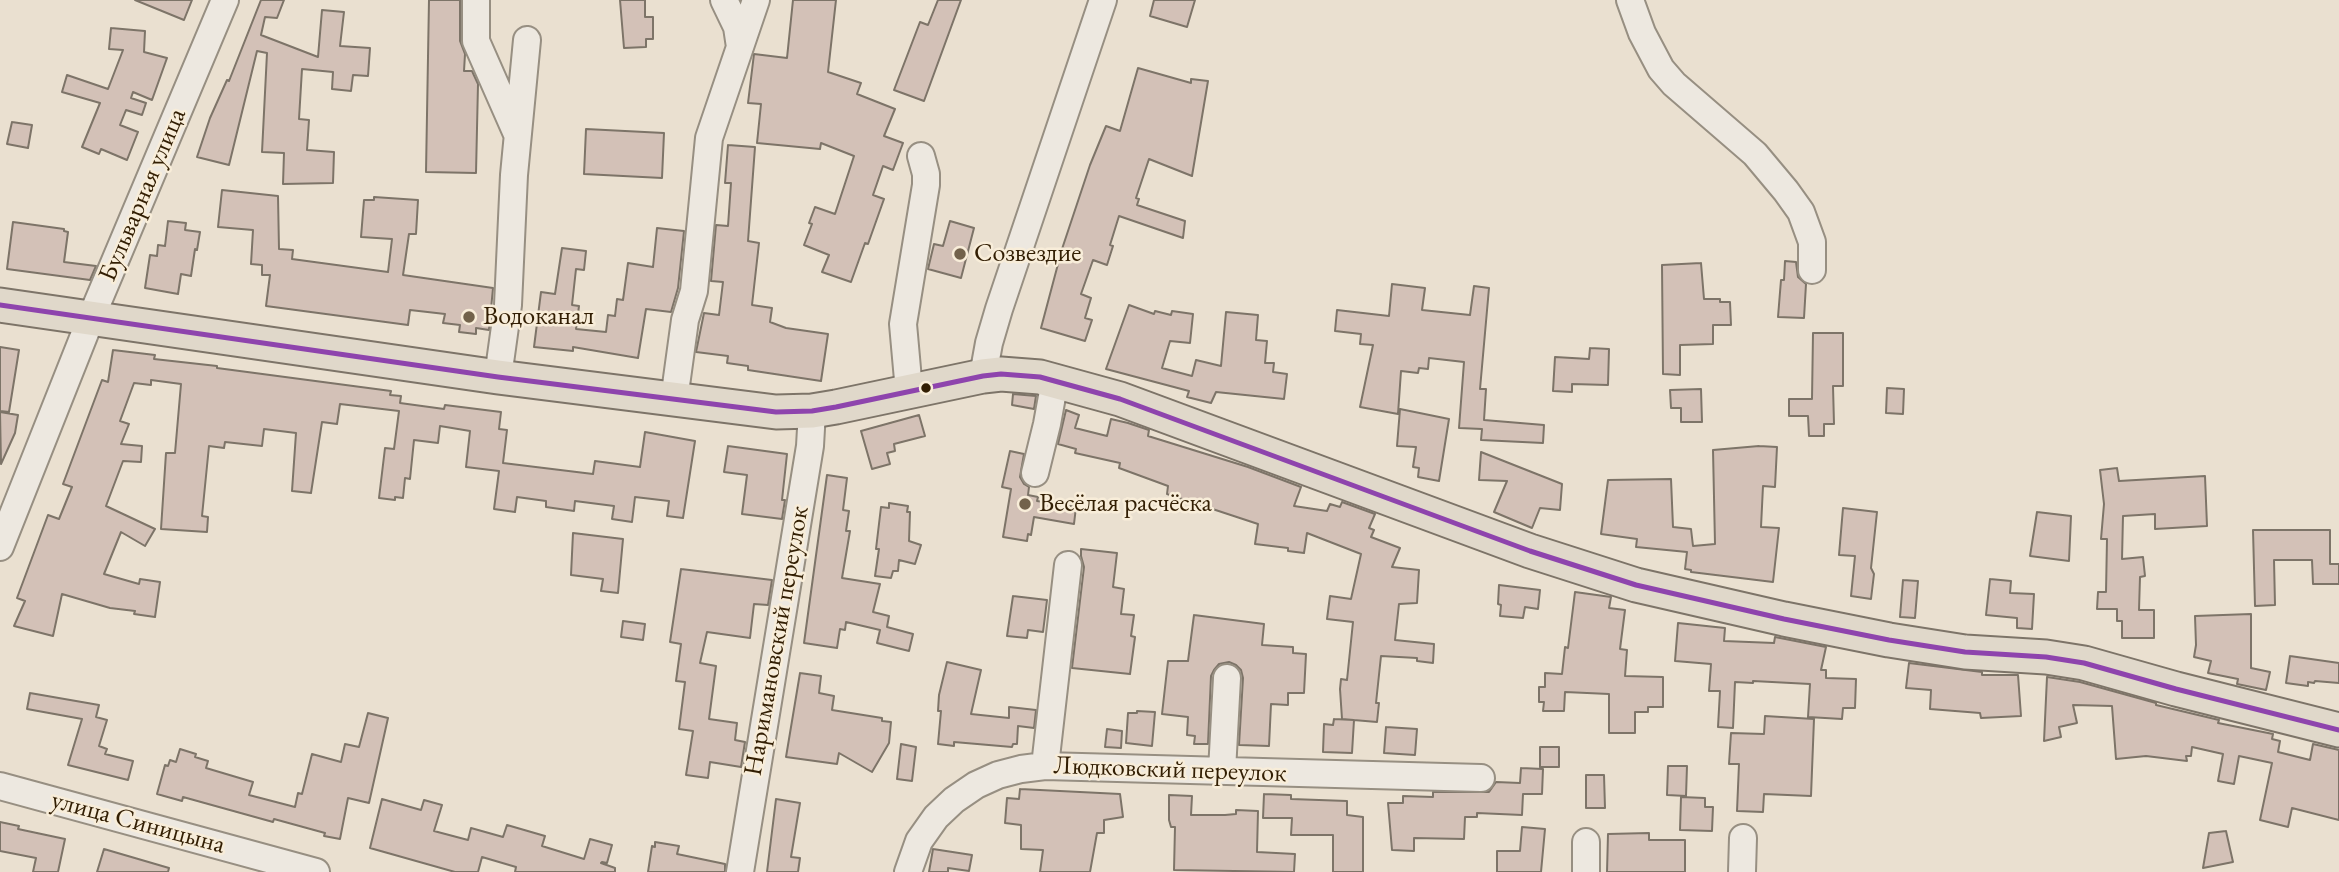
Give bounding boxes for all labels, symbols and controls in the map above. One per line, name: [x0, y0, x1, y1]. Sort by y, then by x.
street label: Бульварная улица: [93, 104, 193, 286]
place label: Созвездие: [974, 238, 1081, 270]
marker: Созвездие: [952, 246, 968, 262]
place label: Водоканал: [483, 301, 594, 333]
marker: Водоканал: [461, 309, 477, 325]
unlabelled marker: [919, 381, 933, 395]
place label: Весёлая расчёска: [1039, 488, 1212, 520]
marker: Весёлая расчёска: [1017, 496, 1033, 512]
street label: Наримановский переулок: [738, 504, 816, 778]
street label: Людковский переулок: [1053, 750, 1287, 790]
street label: улица Синицына: [48, 785, 228, 861]

